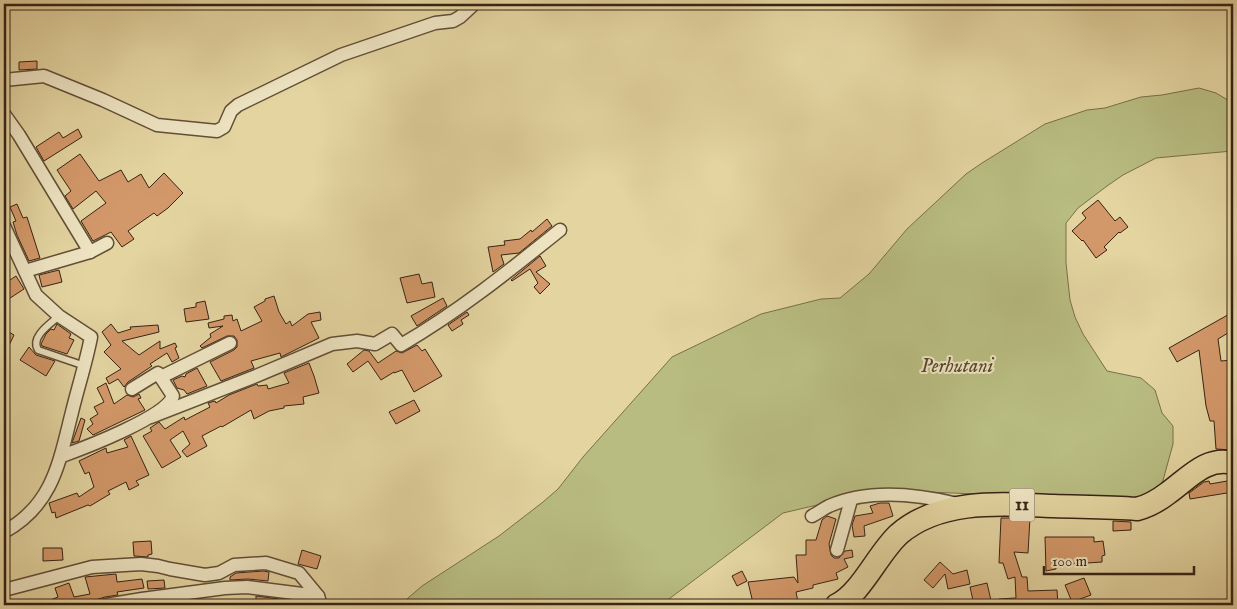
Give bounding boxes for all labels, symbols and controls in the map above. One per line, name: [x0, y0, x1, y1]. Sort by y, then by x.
park label: Perhutani: [921, 354, 995, 379]
road number: 11: [1010, 488, 1034, 522]
scale bar: [1044, 544, 1194, 576]
text: 100 m: [1052, 552, 1088, 571]

